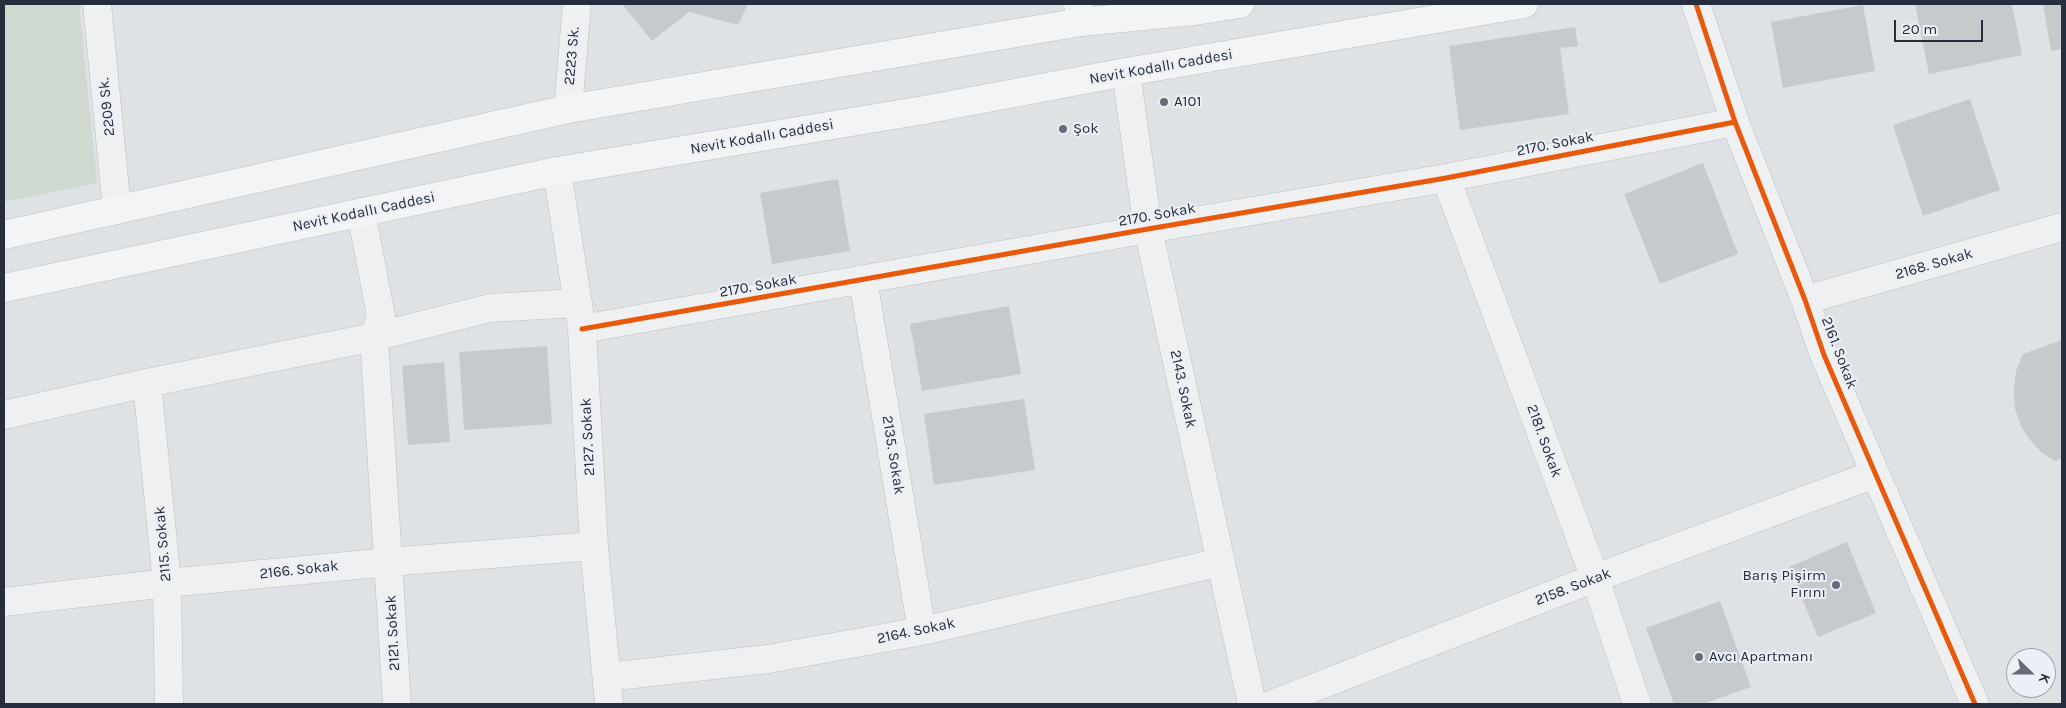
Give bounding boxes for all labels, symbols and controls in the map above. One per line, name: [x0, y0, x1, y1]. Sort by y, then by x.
scale bar: [1896, 10, 1985, 42]
text: 20 m: [1902, 20, 1937, 38]
street label: 2223 Sk.: [560, 26, 584, 86]
street label: Nevit Kodallı Caddesi: [1088, 46, 1234, 88]
street label: 2209 Sk.: [95, 77, 119, 137]
place label: A101: [1174, 93, 1201, 111]
marker: A101: [1158, 96, 1170, 108]
street label: Nevit Kodallı Caddesi: [689, 116, 835, 158]
place label: Şok: [1073, 120, 1099, 138]
marker: Şok: [1057, 123, 1069, 135]
street label: 2170. Sokak: [1515, 128, 1595, 160]
street label: Nevit Kodallı Caddesi: [291, 188, 437, 236]
street label: 2170. Sokak: [1117, 199, 1197, 231]
street label: 2168. Sokak: [1893, 244, 1975, 284]
street label: 2170. Sokak: [718, 270, 798, 302]
street label: 2161. Sokak: [1817, 314, 1861, 392]
street label: 2143. Sokak: [1166, 348, 1200, 430]
street label: 2127. Sokak: [577, 398, 599, 476]
street label: 2181. Sokak: [1522, 402, 1566, 480]
street label: 2135. Sokak: [878, 414, 908, 496]
street label: 2115. Sokak: [151, 505, 175, 583]
street label: 2166. Sokak: [259, 557, 339, 583]
street label: 2158. Sokak: [1532, 564, 1614, 610]
place label: Barış Pişirm Fırını: [1743, 567, 1826, 602]
marker: Barış Pişirm Fırını: [1830, 579, 1842, 591]
street label: 2121. Sokak: [382, 595, 404, 671]
street label: 2164. Sokak: [875, 614, 957, 648]
place label: Avcı Apartmanı: [1709, 648, 1813, 666]
north arrow: [2006, 648, 2056, 698]
marker: Avcı Apartmanı: [1693, 651, 1705, 663]
text: K: [2035, 671, 2054, 686]

